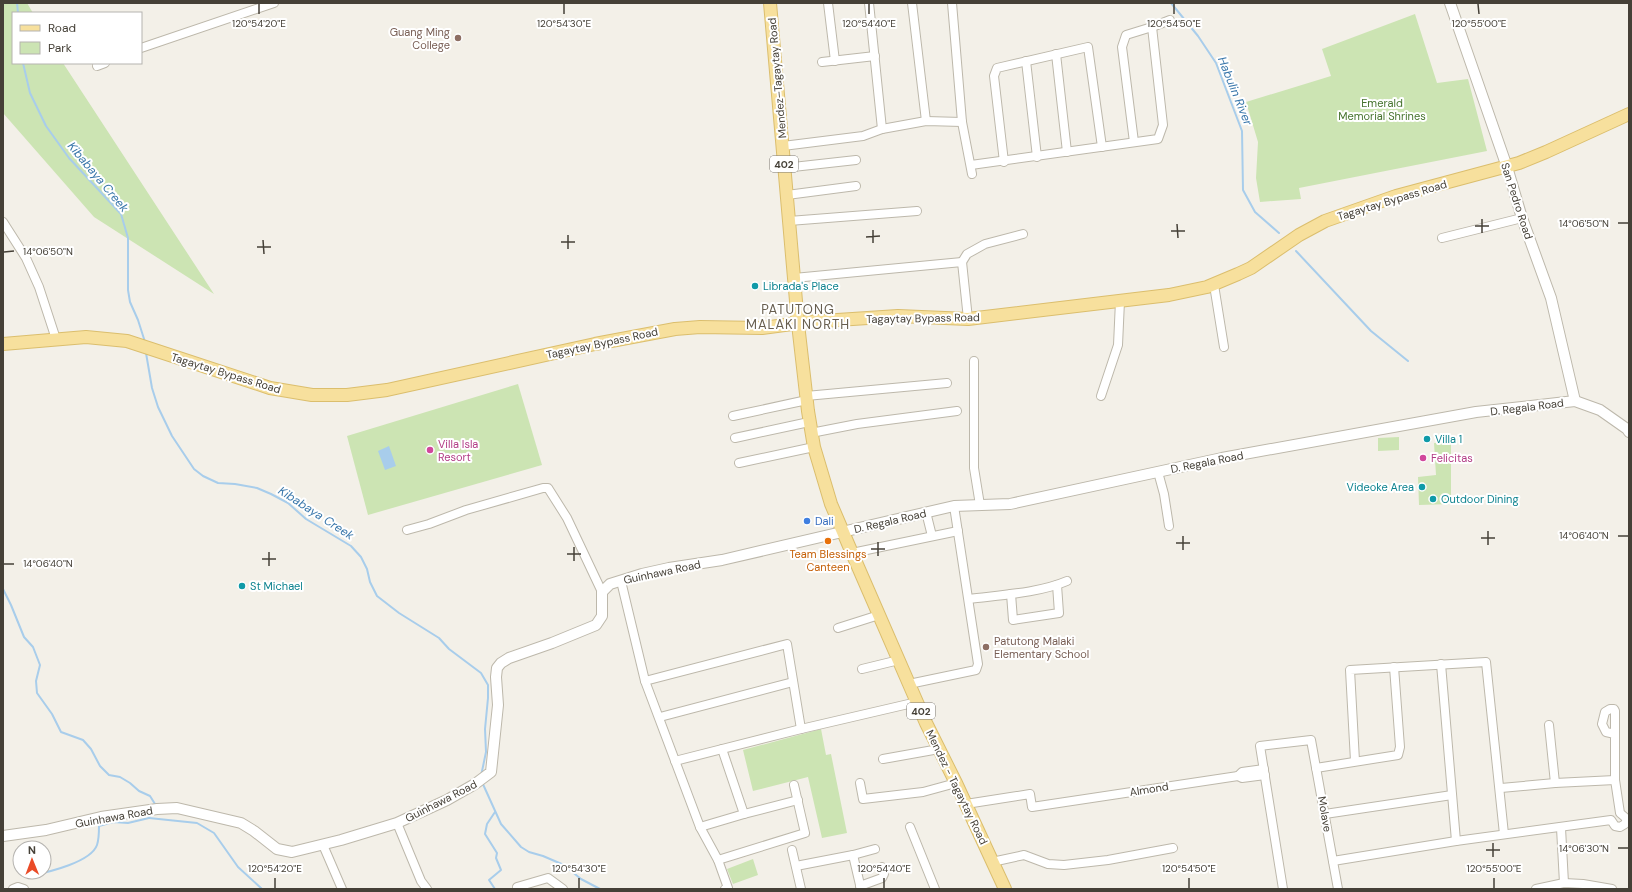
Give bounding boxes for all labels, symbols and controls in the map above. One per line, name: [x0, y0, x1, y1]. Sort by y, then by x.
legend: [12, 12, 142, 64]
text: 120°54'20"E: [232, 17, 286, 30]
text: 120°54'30"E: [537, 17, 591, 30]
street label: Mendez–Tagaytay Road: [765, 17, 789, 139]
text: 120°54'40"E: [842, 17, 896, 30]
text: 120°54'50"E: [1147, 17, 1201, 30]
text: 120°55'00"E: [1452, 17, 1507, 30]
text: Road: [48, 20, 76, 36]
place label: Guang Ming College: [390, 25, 450, 52]
marker: Guang Ming College: [453, 33, 463, 43]
text: Park: [48, 40, 72, 56]
water label: Habulin River: [1214, 54, 1256, 128]
park label: Emerald Memorial Shrines: [1338, 96, 1426, 123]
water label: Kibabaya Creek: [64, 139, 133, 216]
road number: 402: [770, 156, 798, 172]
street label: San Pedro Road: [1498, 161, 1536, 241]
street label: Tagaytay Bypass Road: [1336, 177, 1449, 223]
text: 14°06'50"N: [1559, 217, 1609, 230]
text: 14°06'50"N: [23, 245, 73, 258]
place label: Librada's Place: [763, 279, 839, 293]
marker: Librada's Place: [750, 281, 760, 291]
district label: PATUTONG MALAKI NORTH: [746, 301, 850, 333]
street label: Tagaytay Bypass Road: [866, 310, 980, 326]
street label: Tagaytay Bypass Road: [545, 324, 659, 362]
street label: Tagaytay Bypass Road: [170, 350, 283, 396]
street label: D. Regala Road: [1489, 396, 1565, 418]
place label: Villa 1: [1435, 432, 1462, 446]
marker: Villa 1: [1422, 434, 1432, 444]
place label: Villa Isla Resort: [438, 437, 478, 464]
marker: Villa Isla Resort: [425, 445, 435, 455]
street label: D. Regala Road: [1169, 448, 1245, 476]
place label: Felicitas: [1431, 451, 1473, 465]
marker: Felicitas: [1418, 453, 1428, 463]
place label: Videoke Area: [1347, 480, 1414, 494]
marker: Videoke Area: [1417, 482, 1427, 492]
water label: Kibabaya Creek: [275, 483, 358, 544]
place label: Outdoor Dining: [1441, 492, 1519, 506]
marker: Outdoor Dining: [1428, 494, 1438, 504]
street label: D. Regala Road: [852, 506, 928, 536]
place label: Dali: [815, 514, 834, 528]
marker: Dali: [802, 516, 812, 526]
text: 14°06'40"N: [1559, 529, 1609, 542]
marker: Team Blessings Canteen: [823, 536, 833, 546]
place label: Team Blessings Canteen: [789, 547, 867, 574]
text: 14°06'40"N: [23, 557, 73, 570]
street label: Guinhawa Road: [622, 557, 702, 587]
place label: St Michael: [250, 579, 303, 593]
marker: St Michael: [237, 581, 247, 591]
place label: Patutong Malaki Elementary School: [994, 634, 1089, 661]
marker: Patutong Malaki Elementary School: [981, 642, 991, 652]
road number: 402: [907, 703, 935, 719]
street label: Mendez - Tagaytay Road: [923, 727, 991, 847]
street label: Guinhawa Road: [403, 777, 479, 825]
street label: Almond: [1128, 779, 1170, 799]
street label: Molave: [1315, 795, 1335, 833]
street label: Guinhawa Road: [74, 803, 154, 831]
north arrow: [12, 840, 52, 880]
text: 14°06'30"N: [1559, 842, 1609, 855]
text: N: [28, 843, 36, 857]
text: 120°54'20"E: [248, 862, 302, 875]
text: 120°54'30"E: [552, 862, 606, 875]
text: 120°54'40"E: [857, 862, 911, 875]
text: 120°54'50"E: [1162, 862, 1216, 875]
text: 120°55'00"E: [1467, 862, 1522, 875]

